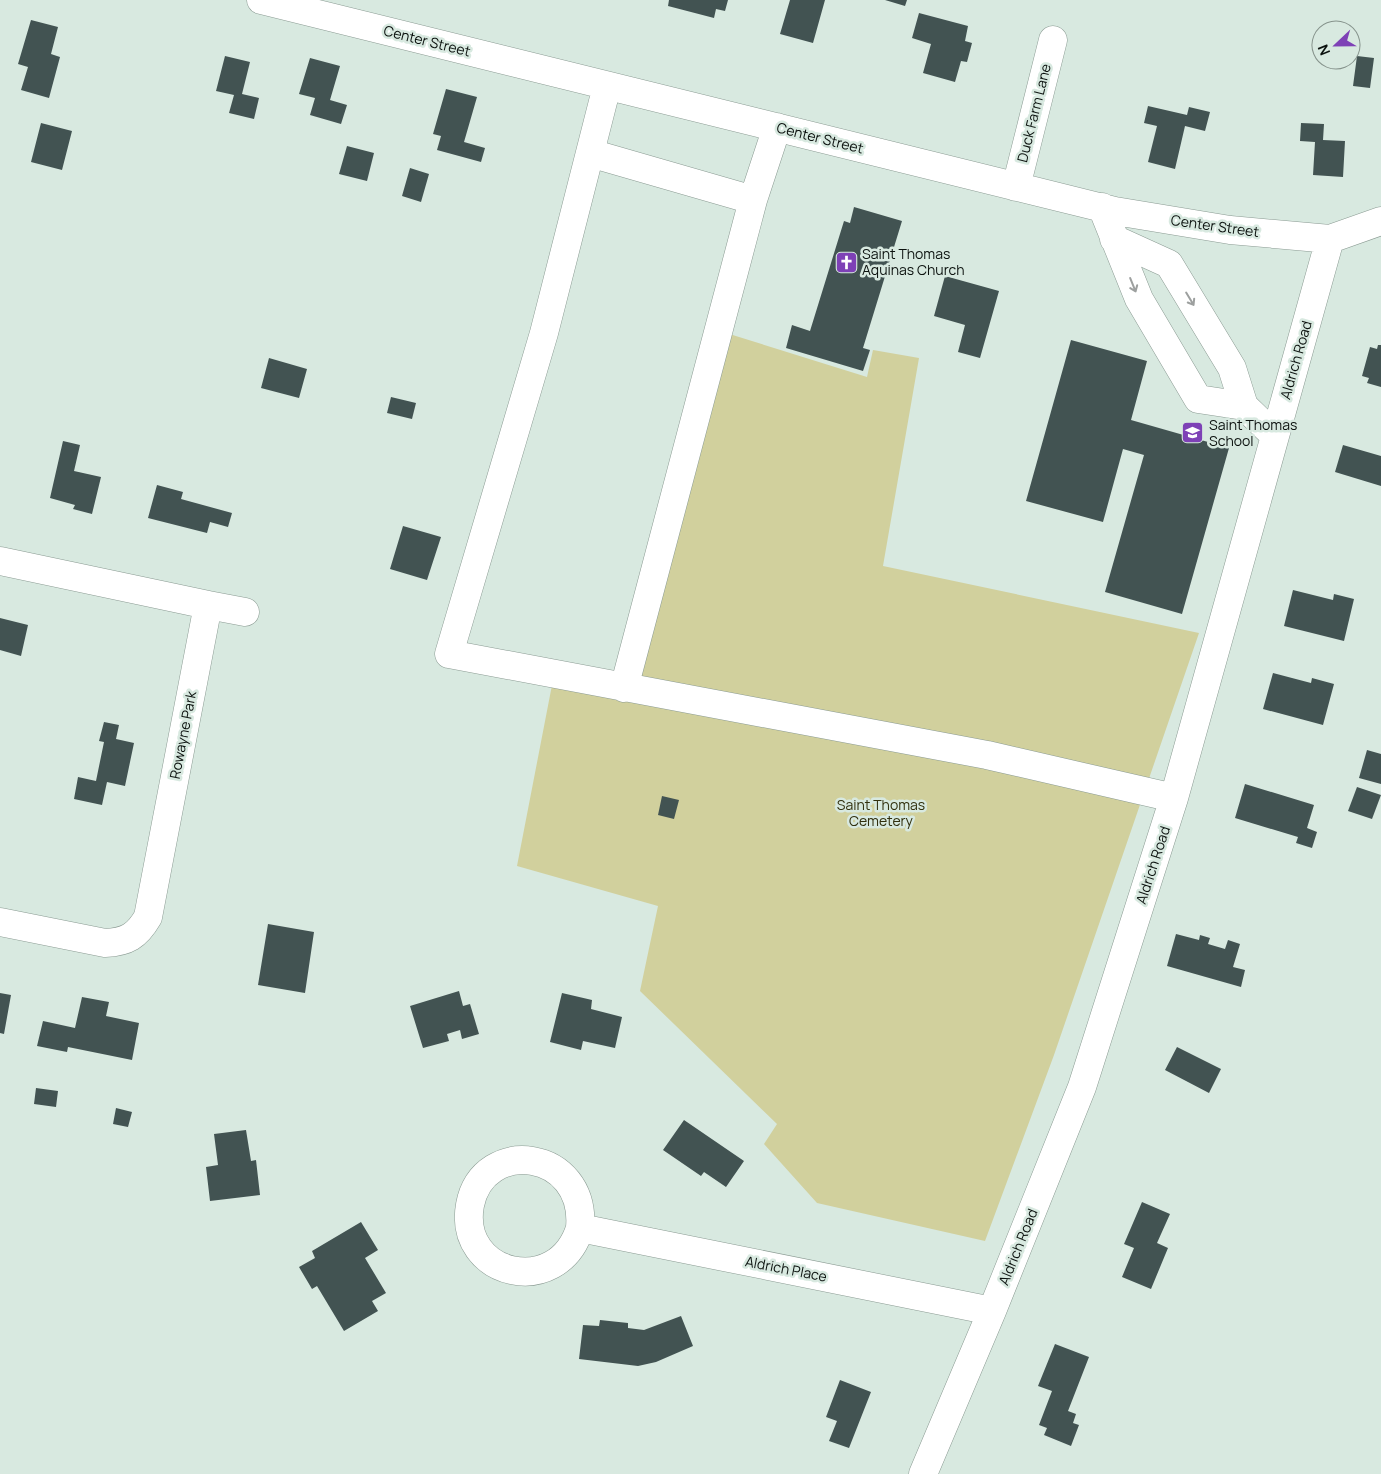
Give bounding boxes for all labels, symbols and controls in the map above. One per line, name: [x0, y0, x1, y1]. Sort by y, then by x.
north arrow: [1311, 20, 1361, 70]
street label: Center Street: [382, 21, 473, 61]
text: N: [1313, 42, 1334, 58]
street label: Duck Farm Lane: [1012, 62, 1055, 164]
street label: Center Street: [775, 118, 866, 158]
street label: Center Street: [1170, 210, 1261, 241]
place label: Saint Thomas Aquinas Church: [862, 244, 965, 279]
church icon: Saint Thomas Aquinas Church: [834, 250, 858, 274]
one-way arrow: [1129, 277, 1139, 292]
one-way arrow: [1186, 292, 1196, 306]
street label: Aldrich Road: [1275, 318, 1316, 401]
place label: Saint Thomas School: [1209, 415, 1297, 450]
school or university icon: Saint Thomas School: [1181, 421, 1205, 445]
street label: Rowayne Park: [165, 688, 201, 780]
park label: Saint Thomas Cemetery: [837, 795, 925, 830]
street label: Aldrich Road: [1131, 823, 1174, 906]
street label: Aldrich Road: [994, 1206, 1041, 1288]
street label: Aldrich Place: [744, 1251, 829, 1286]

